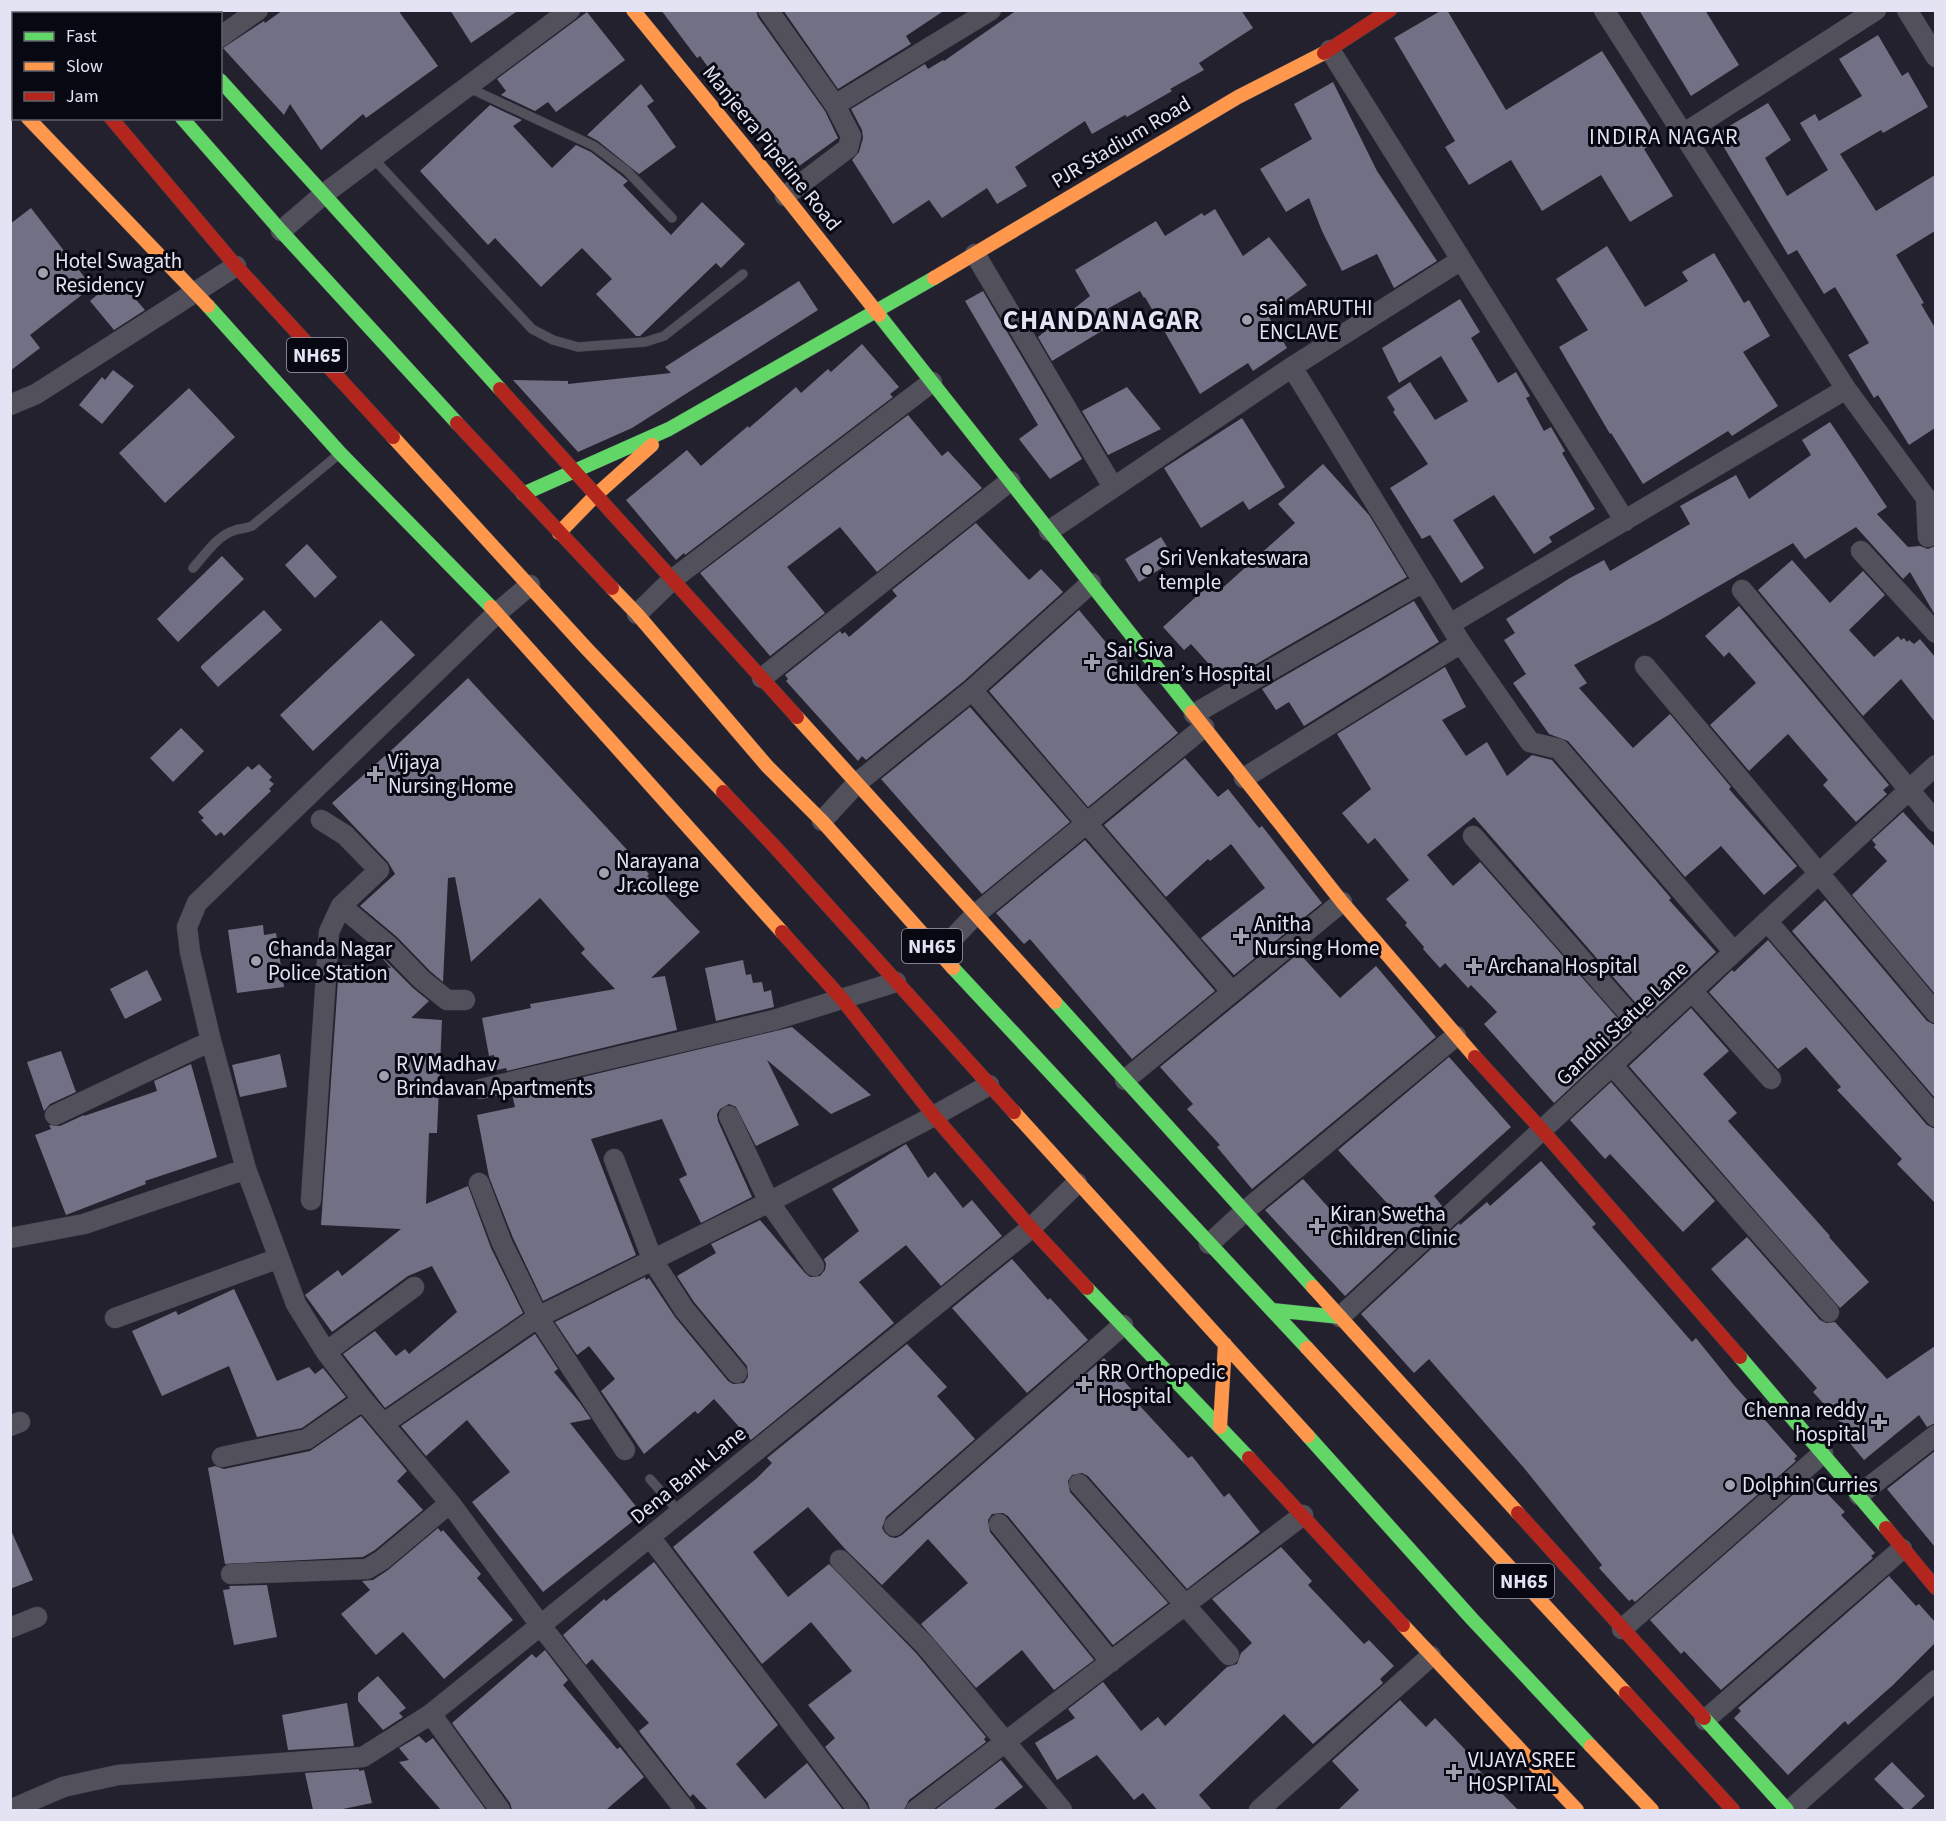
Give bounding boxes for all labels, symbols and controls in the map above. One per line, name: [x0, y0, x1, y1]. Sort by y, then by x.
legend: [12, 12, 222, 120]
text: Fast: [66, 24, 97, 49]
text: Slow: [66, 54, 103, 79]
street label: Manjeera Pipeline Road: [696, 59, 848, 237]
text: Jam: [66, 84, 99, 109]
street label: PJR Stadium Road: [1046, 88, 1196, 196]
district label: INDIRA NAGAR: [1589, 121, 1739, 153]
place label: Hotel Swagath Residency: [55, 246, 182, 300]
marker: Hotel Swagath Residency: [36, 266, 50, 280]
place label: sai mARUTHI ENCLAVE: [1259, 293, 1373, 347]
district label: CHANDANAGAR: [1003, 301, 1201, 340]
marker: sai mARUTHI ENCLAVE: [1240, 313, 1254, 327]
road number: NH65: [287, 338, 347, 372]
place label: Sri Venkateswara temple: [1159, 543, 1309, 597]
marker: Sri Venkateswara temple: [1140, 563, 1154, 577]
place label: Sai Siva Children’s Hospital: [1106, 635, 1271, 689]
marker: Sai Siva Children’s Hospital: [1083, 653, 1101, 671]
place label: Vijaya Nursing Home: [388, 747, 513, 801]
marker: Vijaya Nursing Home: [366, 765, 384, 783]
place label: Narayana Jr.college: [616, 846, 700, 900]
marker: Narayana Jr.college: [597, 866, 611, 880]
place label: Anitha Nursing Home: [1254, 909, 1379, 963]
marker: Anitha Nursing Home: [1232, 927, 1250, 945]
road number: NH65: [902, 929, 962, 963]
place label: Chanda Nagar Police Station: [268, 934, 393, 988]
place label: Archana Hospital: [1488, 951, 1638, 981]
marker: Chanda Nagar Police Station: [249, 954, 263, 968]
street label: Gandhi Statue Lane: [1549, 954, 1695, 1092]
marker: Archana Hospital: [1465, 957, 1483, 975]
place label: R V Madhav Brindavan Apartments: [396, 1049, 593, 1103]
marker: R V Madhav Brindavan Apartments: [377, 1069, 391, 1083]
place label: Kiran Swetha Children Clinic: [1330, 1199, 1458, 1253]
marker: Kiran Swetha Children Clinic: [1308, 1217, 1326, 1235]
place label: RR Orthopedic Hospital: [1098, 1357, 1226, 1411]
marker: RR Orthopedic Hospital: [1075, 1375, 1093, 1393]
place label: Chenna reddy hospital: [1744, 1395, 1866, 1449]
marker: Chenna reddy hospital: [1870, 1413, 1888, 1431]
street label: Dena Bank Lane: [624, 1419, 752, 1531]
place label: Dolphin Curries: [1742, 1470, 1878, 1500]
marker: Dolphin Curries: [1723, 1478, 1737, 1492]
road number: NH65: [1494, 1564, 1554, 1598]
place label: VIJAYA SREE HOSPITAL: [1468, 1745, 1576, 1799]
marker: VIJAYA SREE HOSPITAL: [1445, 1763, 1463, 1781]

